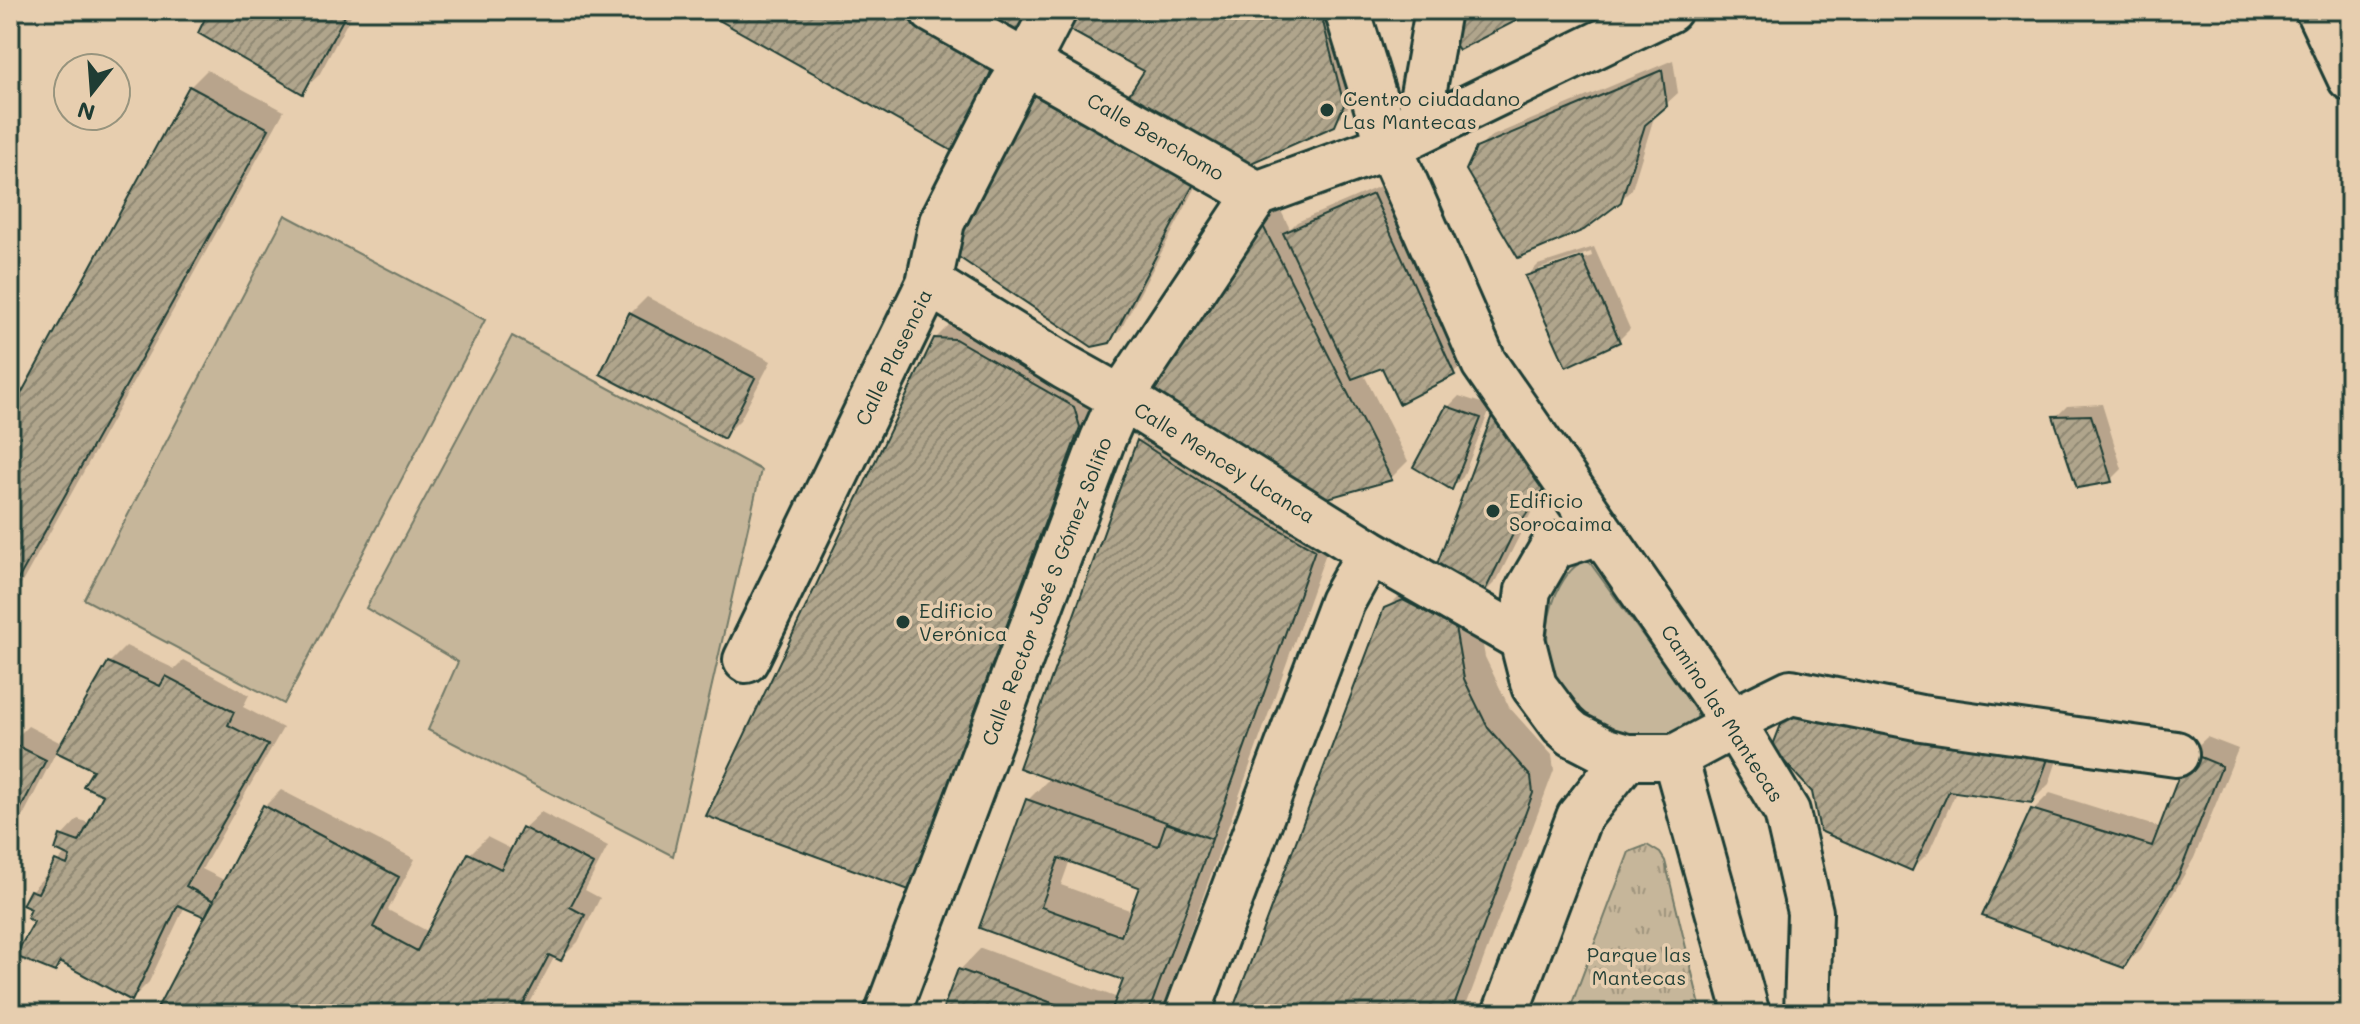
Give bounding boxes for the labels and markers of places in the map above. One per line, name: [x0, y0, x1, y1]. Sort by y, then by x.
place label: Centro ciudadano Las Mantecas: [1343, 85, 1520, 134]
marker: Centro ciudadano Las Mantecas: [1318, 101, 1336, 119]
place label: Edificio Sorocaima: [1509, 487, 1613, 536]
marker: Edificio Sorocaima: [1484, 502, 1502, 520]
place label: Edificio Verónica: [919, 597, 1008, 646]
marker: Edificio Verónica: [894, 613, 912, 631]

